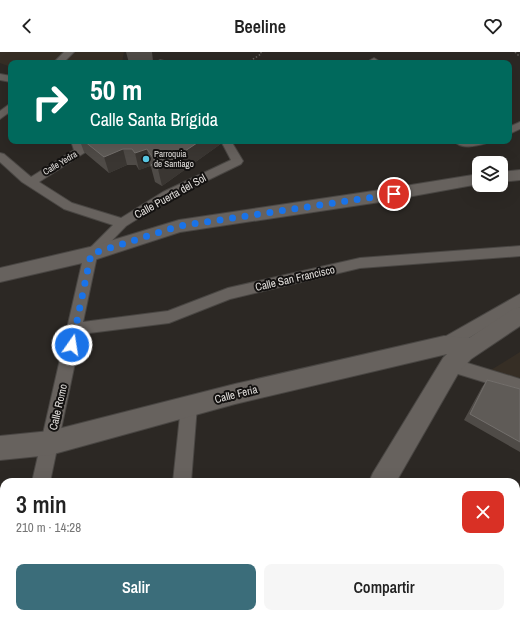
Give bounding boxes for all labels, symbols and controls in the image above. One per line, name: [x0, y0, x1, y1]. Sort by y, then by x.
text: Beeline: [234, 14, 286, 39]
icon: back: [16, 15, 38, 37]
icon: heart: [482, 15, 504, 37]
text: 50 m: [90, 71, 142, 109]
icon: right: [24, 76, 76, 128]
text: Calle Santa Brígida: [90, 107, 218, 132]
street label: Calle Yedra: [41, 148, 79, 178]
place label: Parroquia de Santiago: [154, 148, 194, 170]
marker: Parroquia de Santiago: [141, 154, 151, 164]
map controls: [472, 156, 508, 192]
button: layers: [472, 156, 508, 192]
street label: Calle Puerta del Sol: [132, 171, 208, 221]
pin: [377, 177, 411, 211]
icon: arrive: [383, 183, 405, 205]
street label: Calle San Francisco: [254, 262, 336, 294]
position arrow: [51, 324, 93, 366]
street label: Calle Romo: [46, 382, 70, 432]
street label: Calle Feria: [213, 382, 259, 406]
text: 3 min: [16, 488, 67, 520]
button: close: [462, 491, 504, 533]
text: 210 m · 14:28: [16, 519, 81, 536]
button: Salir: [16, 564, 256, 610]
button: Compartir: [264, 564, 504, 610]

